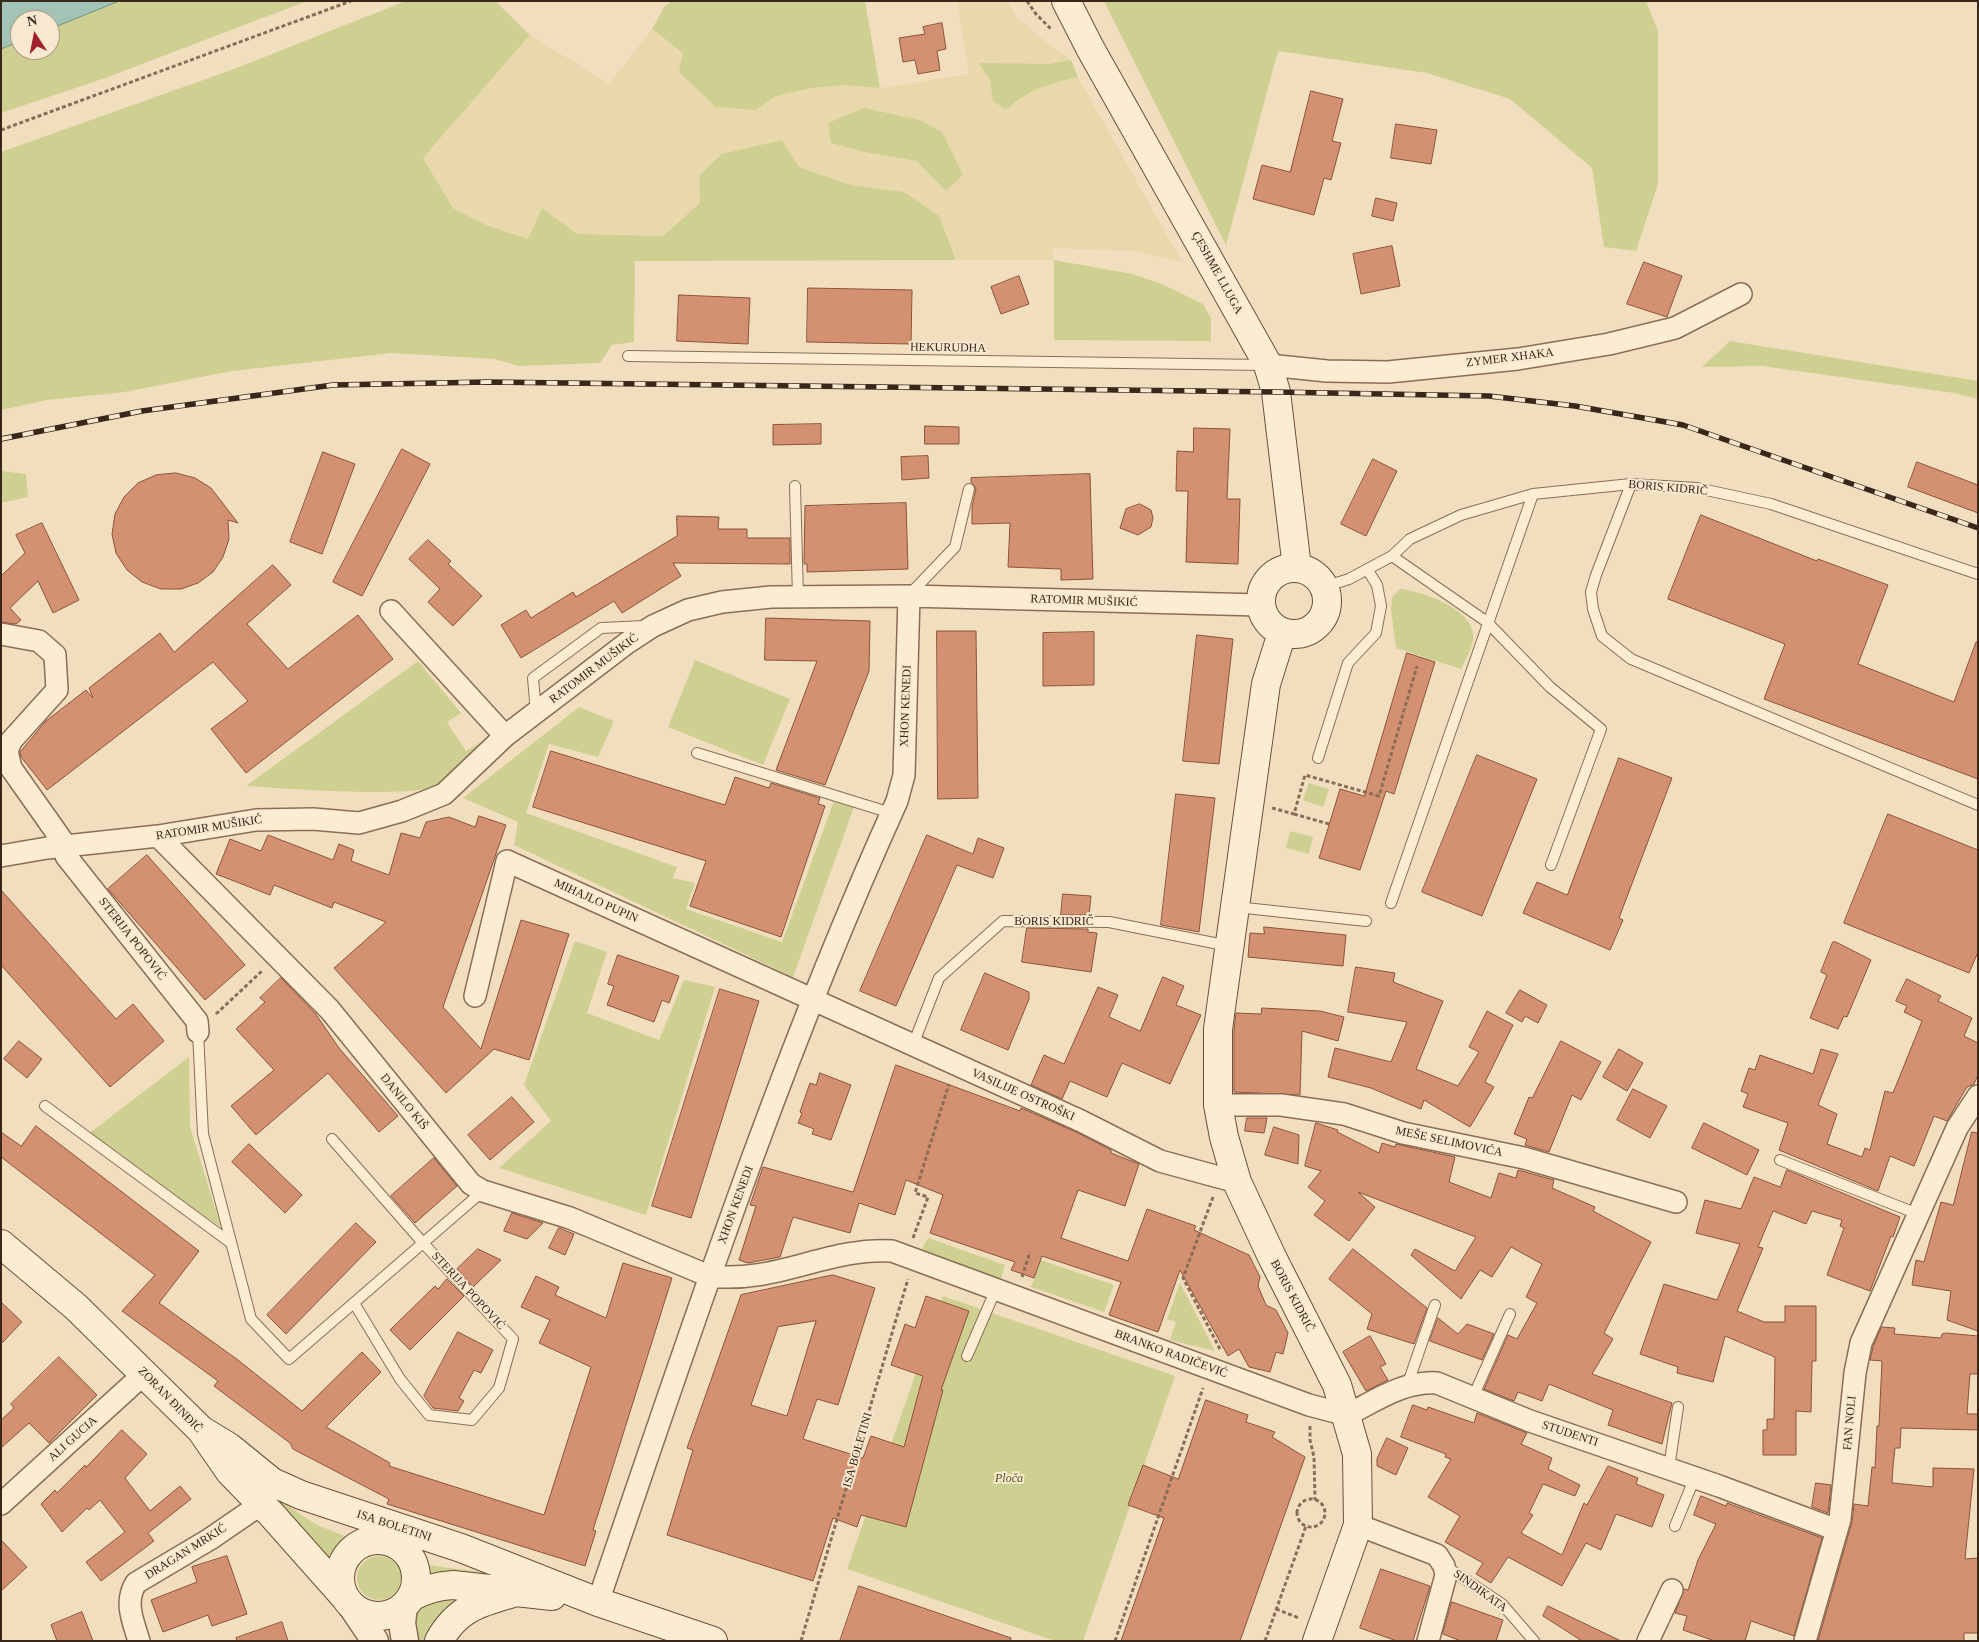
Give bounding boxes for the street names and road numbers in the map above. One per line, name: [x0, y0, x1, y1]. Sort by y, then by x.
street label: ÇESHME LLUGA: [1188, 229, 1246, 317]
street label: HEKURUDHA: [910, 340, 986, 356]
street label: ZYMER XHAKA: [1465, 345, 1555, 371]
street label: BORIS KIDRIČ: [1628, 477, 1708, 499]
street label: RATOMIR MUŠIKIĆ: [1030, 592, 1138, 610]
street label: RATOMIR MUŠIKIĆ: [547, 631, 641, 707]
street label: XHON KENEDI: [897, 665, 915, 747]
street label: RATOMIR MUŠIKIĆ: [155, 812, 263, 844]
street label: MIHAJLO PUPIN: [552, 876, 640, 926]
street label: STERIJA POPOVIĆ: [95, 895, 169, 983]
street label: BORIS KIDRIČ: [1014, 915, 1094, 929]
street label: VASILIJE OSTROŠKI: [969, 1066, 1077, 1124]
street label: DANILO KIŠ: [377, 1071, 431, 1133]
street label: MEŠE SELIMOVIĆA: [1394, 1124, 1504, 1160]
street label: XHON KENEDI: [715, 1164, 757, 1246]
street label: STERIJA POPOVIĆ: [428, 1249, 508, 1333]
street label: BORIS KIDRIČ: [1267, 1257, 1317, 1335]
street label: BRANKO RADIČEVIĆ: [1113, 1327, 1229, 1381]
street label: ZORAN ĐINĐIČ: [135, 1364, 205, 1436]
street label: FAN NOLI: [1840, 1395, 1860, 1451]
street label: ISA BOLETINI: [840, 1411, 876, 1489]
street label: ALI GUCIA: [46, 1413, 100, 1465]
street label: STUDENTI: [1540, 1418, 1600, 1450]
street label: ISA BOLETINI: [355, 1507, 433, 1545]
street label: DRAGAN MRKIĆ: [142, 1521, 230, 1583]
street label: SINDIKATA: [1450, 1567, 1510, 1615]

